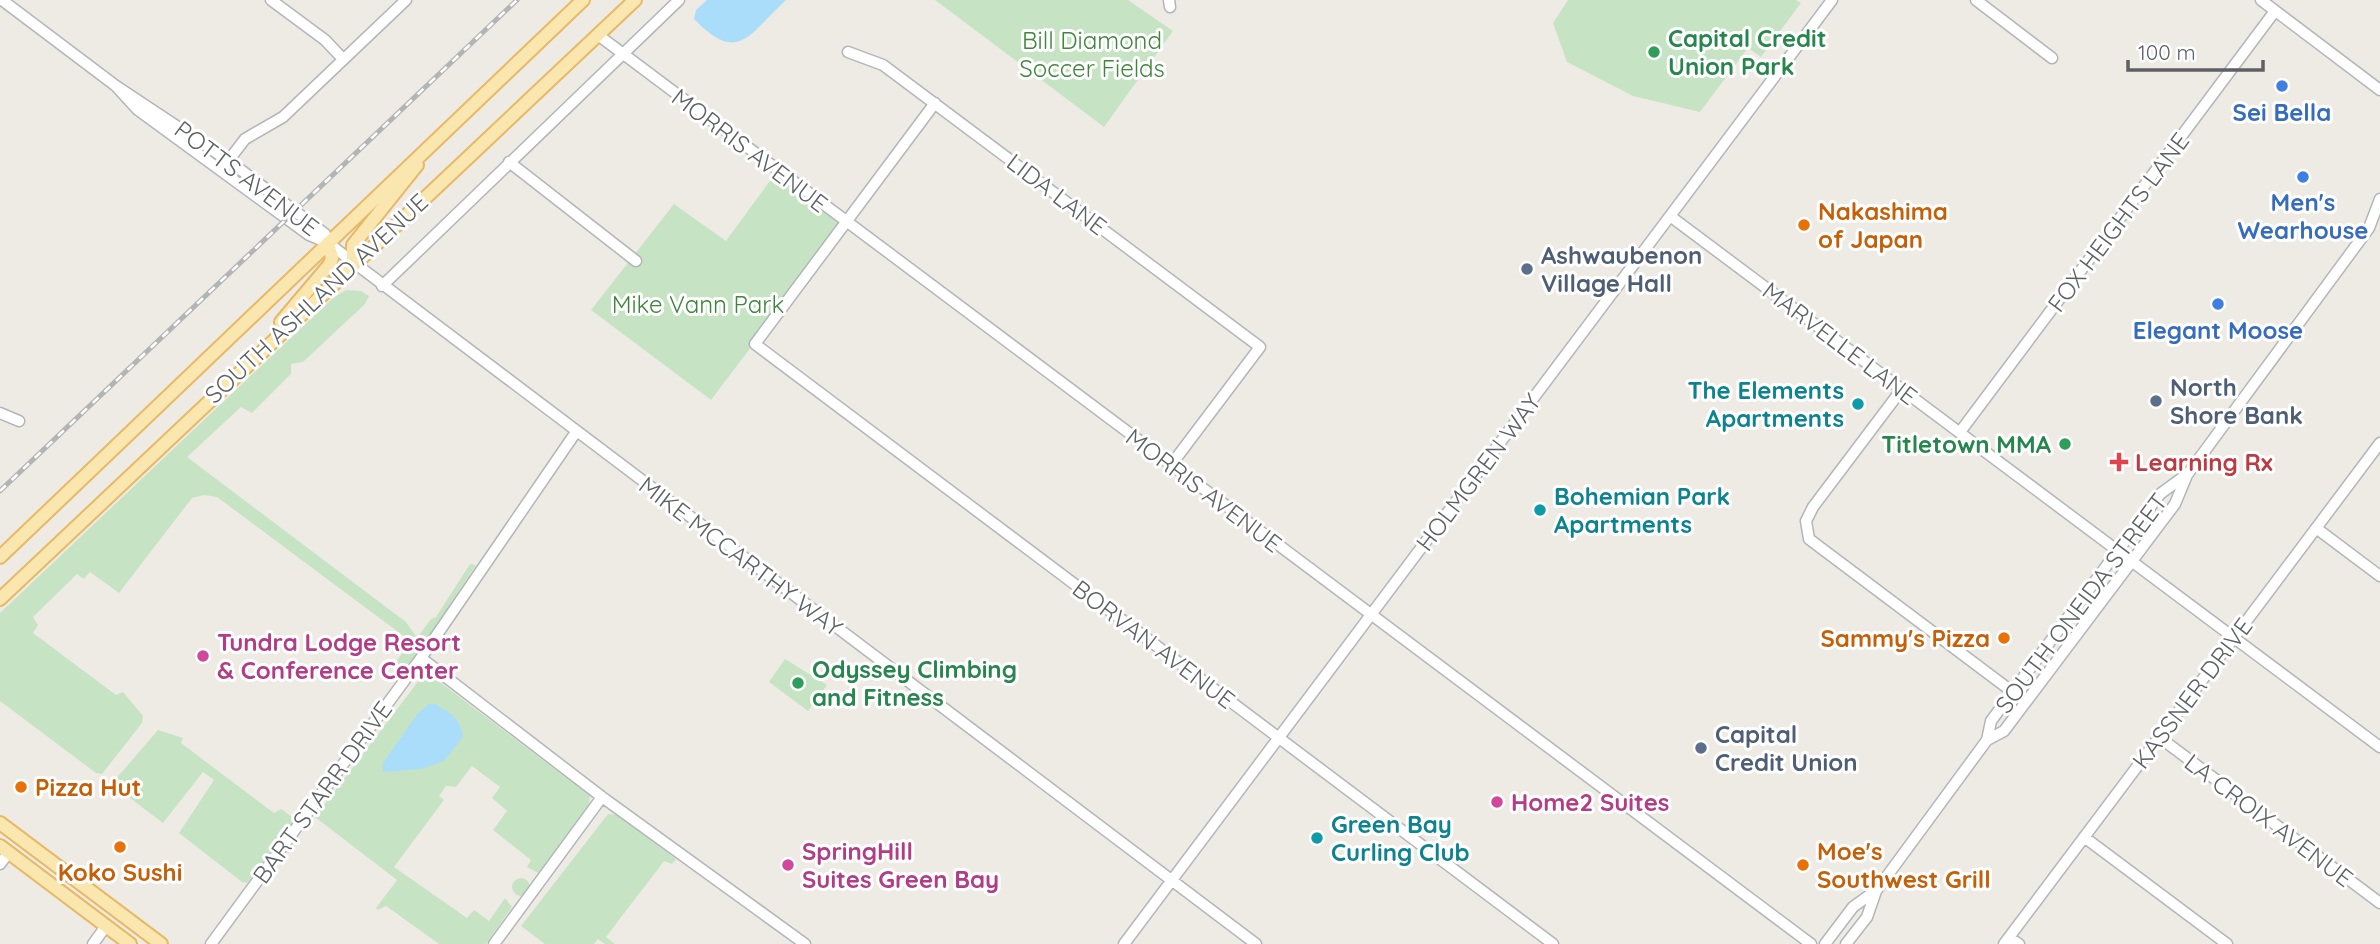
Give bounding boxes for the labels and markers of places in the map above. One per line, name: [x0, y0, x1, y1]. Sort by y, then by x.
place label: Capital Credit Union Park: [1668, 23, 1827, 81]
marker: Capital Credit Union Park: [1646, 44, 1662, 60]
marker: Sei Bella: [2274, 78, 2290, 94]
place label: Sei Bella: [2233, 97, 2331, 127]
marker: Men's Wearhouse: [2295, 169, 2311, 185]
place label: Men's Wearhouse: [2238, 187, 2368, 245]
place label: Nakashima of Japan: [1818, 196, 1948, 254]
marker: Nakashima of Japan: [1796, 217, 1812, 233]
place label: Ashwaubenon Village Hall: [1541, 240, 1702, 298]
marker: Ashwaubenon Village Hall: [1519, 261, 1535, 277]
marker: Elegant Moose: [2210, 296, 2226, 312]
place label: Elegant Moose: [2133, 315, 2303, 345]
place label: North Shore Bank: [2170, 372, 2303, 430]
place label: The Elements Apartments: [1687, 375, 1844, 433]
marker: North Shore Bank: [2148, 393, 2164, 409]
marker: The Elements Apartments: [1850, 396, 1866, 412]
place label: Titletown MMA: [1881, 429, 2052, 459]
marker: Titletown MMA: [2057, 436, 2073, 452]
place label: Learning Rx: [2135, 447, 2273, 477]
marker: Learning Rx: [2109, 452, 2129, 472]
place label: Bohemian Park Apartments: [1554, 481, 1730, 539]
marker: Bohemian Park Apartments: [1532, 502, 1548, 518]
place label: Sammy's Pizza: [1821, 623, 1990, 653]
place label: Tundra Lodge Resort & Conference Center: [217, 627, 461, 685]
marker: Sammy's Pizza: [1996, 630, 2012, 646]
marker: Tundra Lodge Resort & Conference Center: [195, 648, 211, 664]
place label: Odyssey Climbing and Fitness: [812, 654, 1017, 712]
marker: Odyssey Climbing and Fitness: [790, 675, 806, 691]
place label: Capital Credit Union: [1715, 719, 1858, 777]
marker: Capital Credit Union: [1693, 740, 1709, 756]
place label: Pizza Hut: [35, 772, 141, 802]
marker: Pizza Hut: [13, 779, 29, 795]
place label: Home2 Suites: [1511, 787, 1669, 817]
marker: Home2 Suites: [1489, 794, 1505, 810]
place label: Green Bay Curling Club: [1331, 809, 1470, 867]
marker: Green Bay Curling Club: [1309, 830, 1325, 846]
place label: SpringHill Suites Green Bay: [802, 836, 999, 894]
place label: Moe's Southwest Grill: [1817, 836, 1991, 894]
marker: Koko Sushi: [112, 839, 128, 855]
place label: Koko Sushi: [58, 857, 182, 887]
marker: SpringHill Suites Green Bay: [780, 857, 796, 873]
marker: Moe's Southwest Grill: [1795, 857, 1811, 873]

